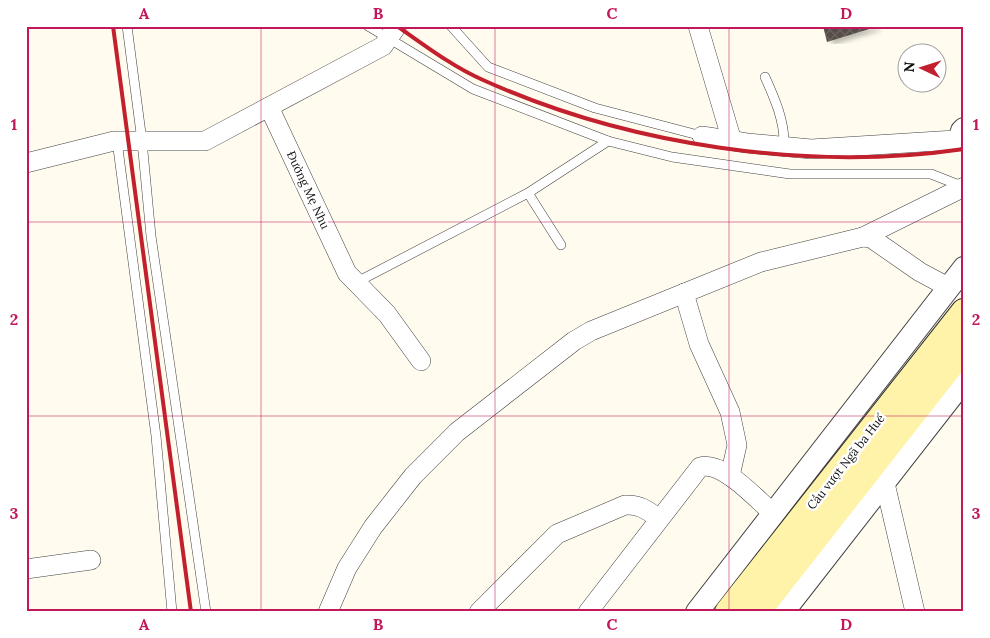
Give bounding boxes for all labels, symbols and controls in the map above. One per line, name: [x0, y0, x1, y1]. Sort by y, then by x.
text: A: [139, 3, 150, 23]
text: B: [373, 3, 384, 23]
text: C: [606, 3, 618, 23]
text: D: [840, 3, 852, 23]
north arrow: [898, 42, 948, 92]
text: N: [900, 61, 918, 73]
text: 1: [11, 114, 17, 134]
text: 1: [973, 114, 979, 134]
street label: Đường Mẹ Nhu: [284, 148, 333, 231]
text: 2: [10, 309, 18, 329]
text: 2: [972, 309, 980, 329]
street label: Cầu vượt Ngã ba Huế: [804, 411, 888, 512]
text: 3: [10, 503, 19, 523]
text: 3: [972, 503, 981, 523]
text: A: [139, 614, 150, 634]
text: B: [373, 614, 384, 634]
text: C: [606, 614, 618, 634]
text: D: [840, 614, 852, 634]

